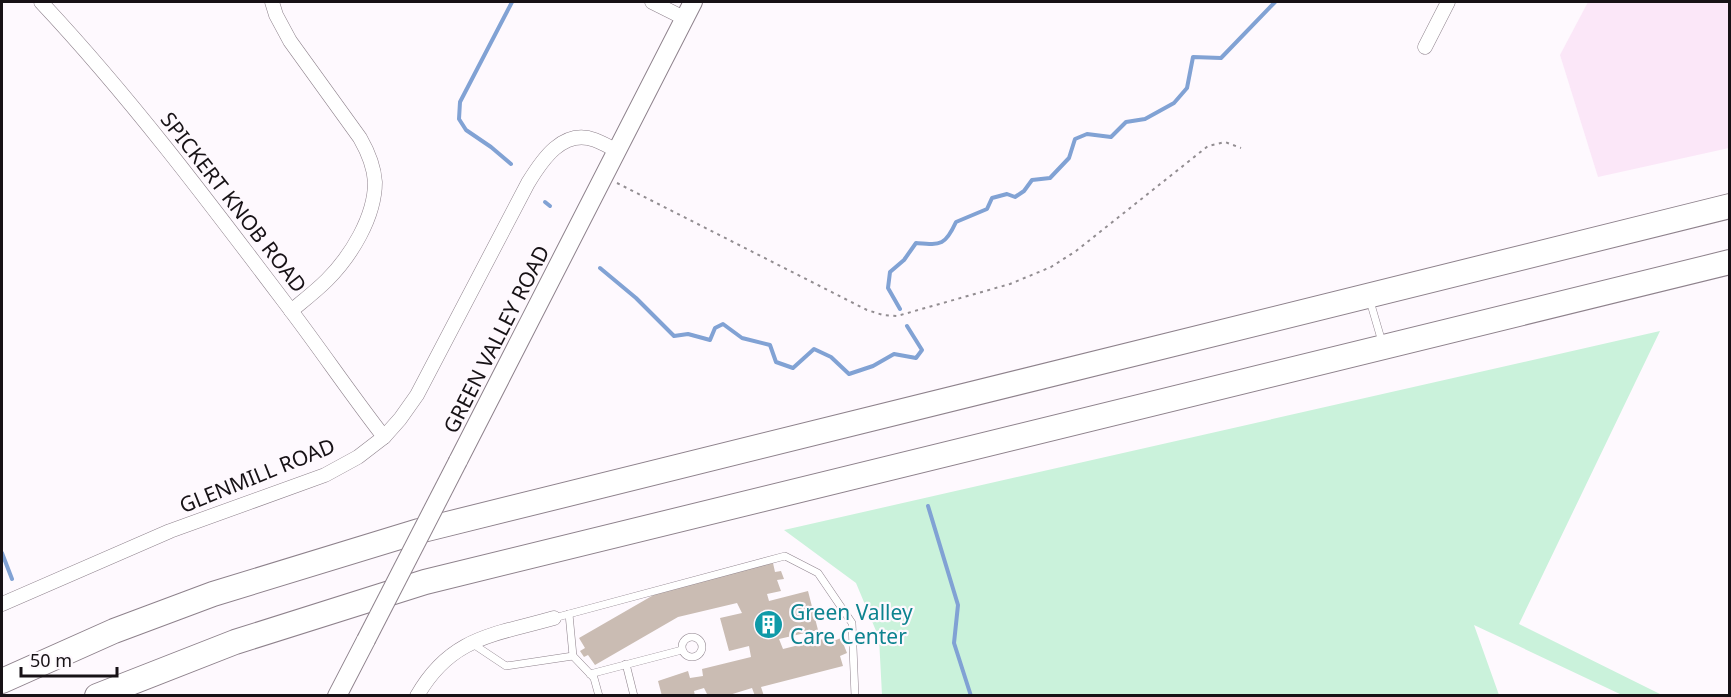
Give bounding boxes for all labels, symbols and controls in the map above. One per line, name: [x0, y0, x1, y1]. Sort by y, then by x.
street label: SPICKERT KNOB ROAD: [155, 106, 313, 298]
street label: GREEN VALLEY ROAD: [437, 240, 555, 438]
street label: GLENMILL ROAD: [175, 431, 339, 519]
place label: Green Valley Care Center: [790, 598, 913, 650]
building icon: Green Valley Care Center: [753, 608, 785, 640]
scale bar: [21, 640, 117, 678]
text: 50 m: [30, 648, 72, 672]

